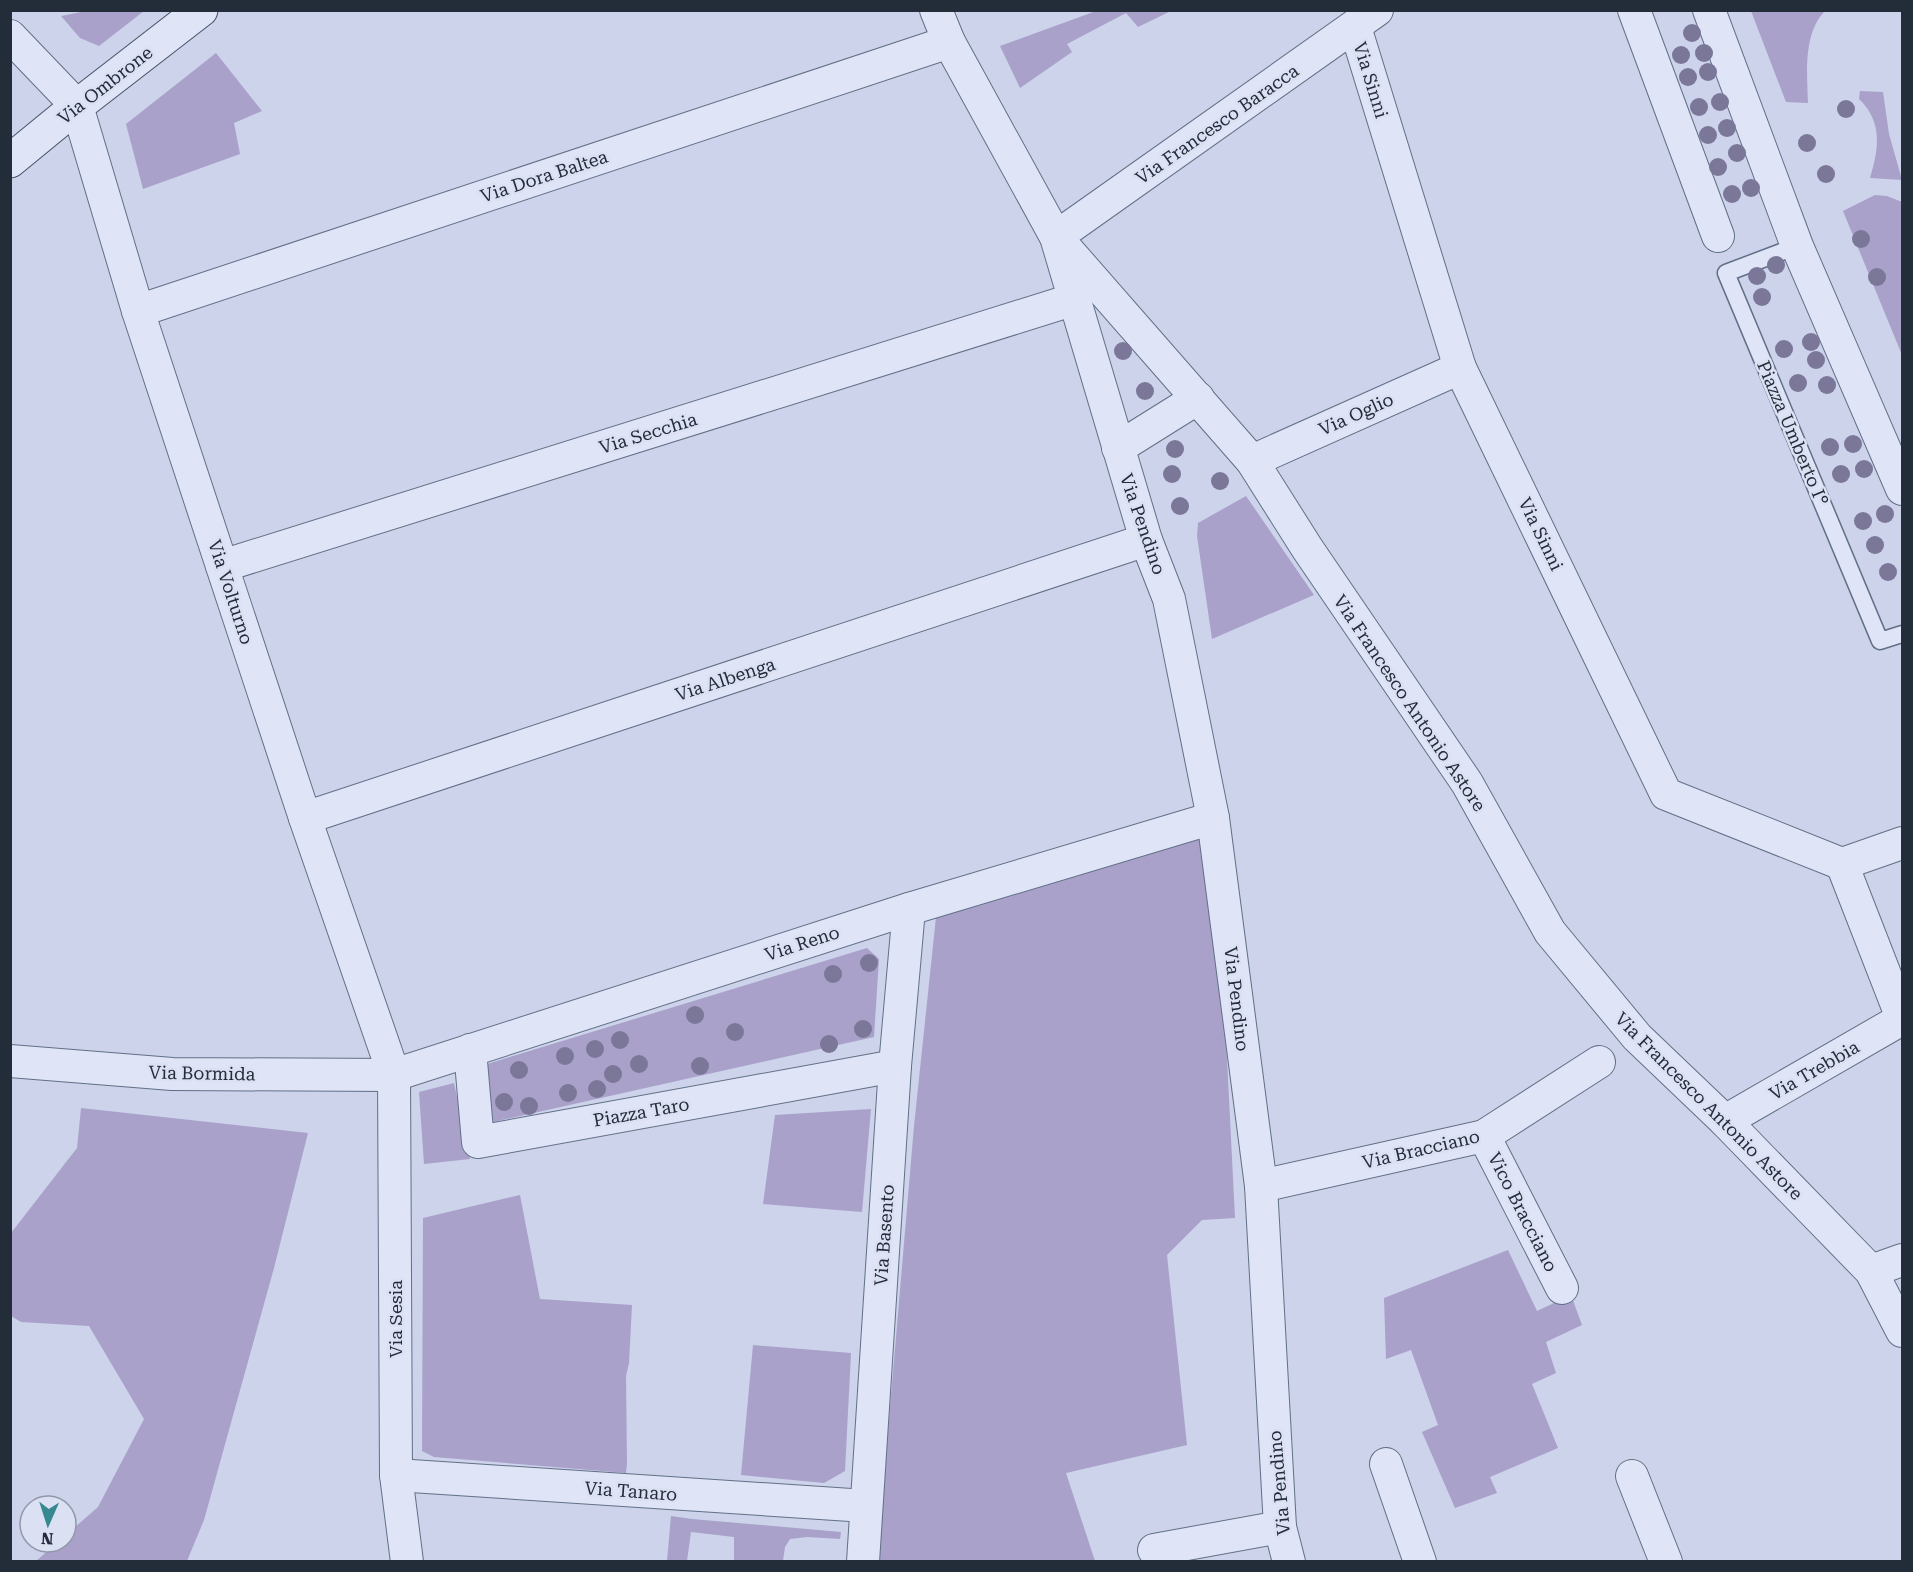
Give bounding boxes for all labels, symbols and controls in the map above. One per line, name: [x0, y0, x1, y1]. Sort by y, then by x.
street label: Via Sinni: [1349, 39, 1393, 121]
street label: Via Ombrone: [53, 41, 157, 129]
street label: Via Francesco Baracca: [1131, 60, 1303, 188]
street label: Via Dora Baltea: [478, 145, 611, 206]
street label: Piazza Umberto I°: [1753, 357, 1833, 509]
street label: Via Oglio: [1315, 388, 1397, 440]
street label: Via Secchia: [596, 408, 700, 458]
street label: Via Pendino: [1116, 471, 1170, 577]
street label: Via Sinni: [1514, 494, 1568, 574]
street label: Via Volturno: [204, 537, 258, 647]
street label: Via Francesco Antonio Astore: [1330, 591, 1491, 815]
street label: Via Albenga: [672, 653, 778, 705]
street label: Via Reno: [762, 921, 842, 965]
street label: Via Pendino: [1220, 945, 1254, 1053]
street label: Via Francesco Antonio Astore: [1611, 1008, 1807, 1204]
street label: Via Trebbia: [1765, 1036, 1863, 1104]
street label: Via Bormida: [148, 1062, 256, 1084]
street label: Piazza Taro: [591, 1093, 691, 1131]
street label: Via Bracciano: [1360, 1125, 1482, 1173]
street label: Vico Bracciano: [1484, 1149, 1562, 1275]
street label: Via Basento: [870, 1183, 898, 1287]
street label: Via Sesia: [385, 1280, 406, 1358]
street label: Via Pendino: [1264, 1430, 1294, 1536]
street label: Via Tanaro: [584, 1477, 678, 1505]
north arrow: [18, 1494, 78, 1554]
text: N: [41, 1529, 54, 1548]

